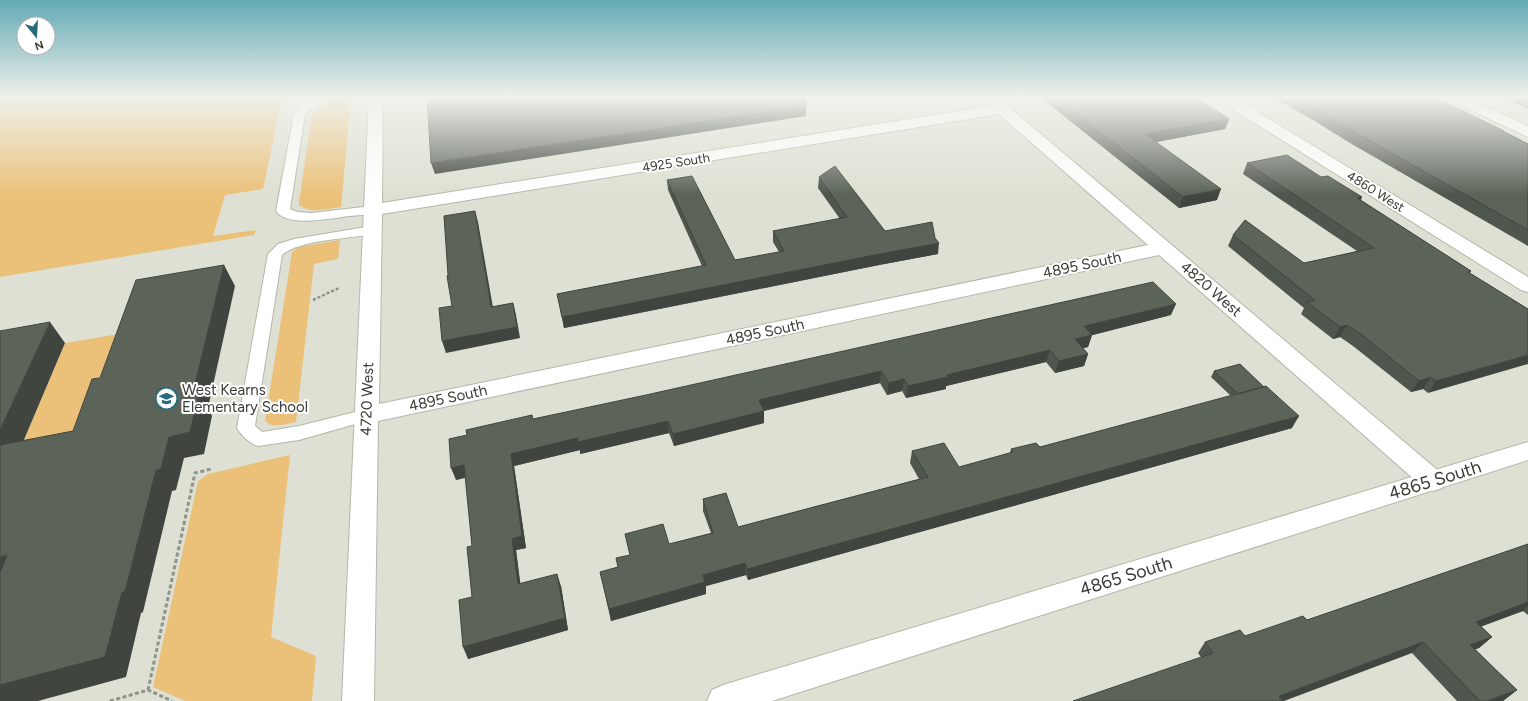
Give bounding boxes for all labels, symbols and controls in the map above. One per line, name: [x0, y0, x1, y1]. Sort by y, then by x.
north arrow: [16, 16, 56, 56]
text: N: [33, 38, 45, 53]
street label: 4925 South: [641, 150, 711, 175]
street label: 4860 West: [1344, 168, 1407, 215]
street label: 4895 South: [1041, 248, 1123, 282]
street label: 4820 West: [1177, 258, 1245, 321]
street label: 4895 South: [724, 315, 806, 349]
street label: 4720 West: [357, 362, 377, 436]
place label: West Kearns Elementary School: [182, 381, 308, 416]
street label: 4895 South: [407, 381, 489, 415]
school or university icon: West Kearns Elementary School: [154, 386, 180, 412]
street label: 4865 South: [1386, 456, 1484, 504]
street label: 4865 South: [1077, 552, 1175, 600]

